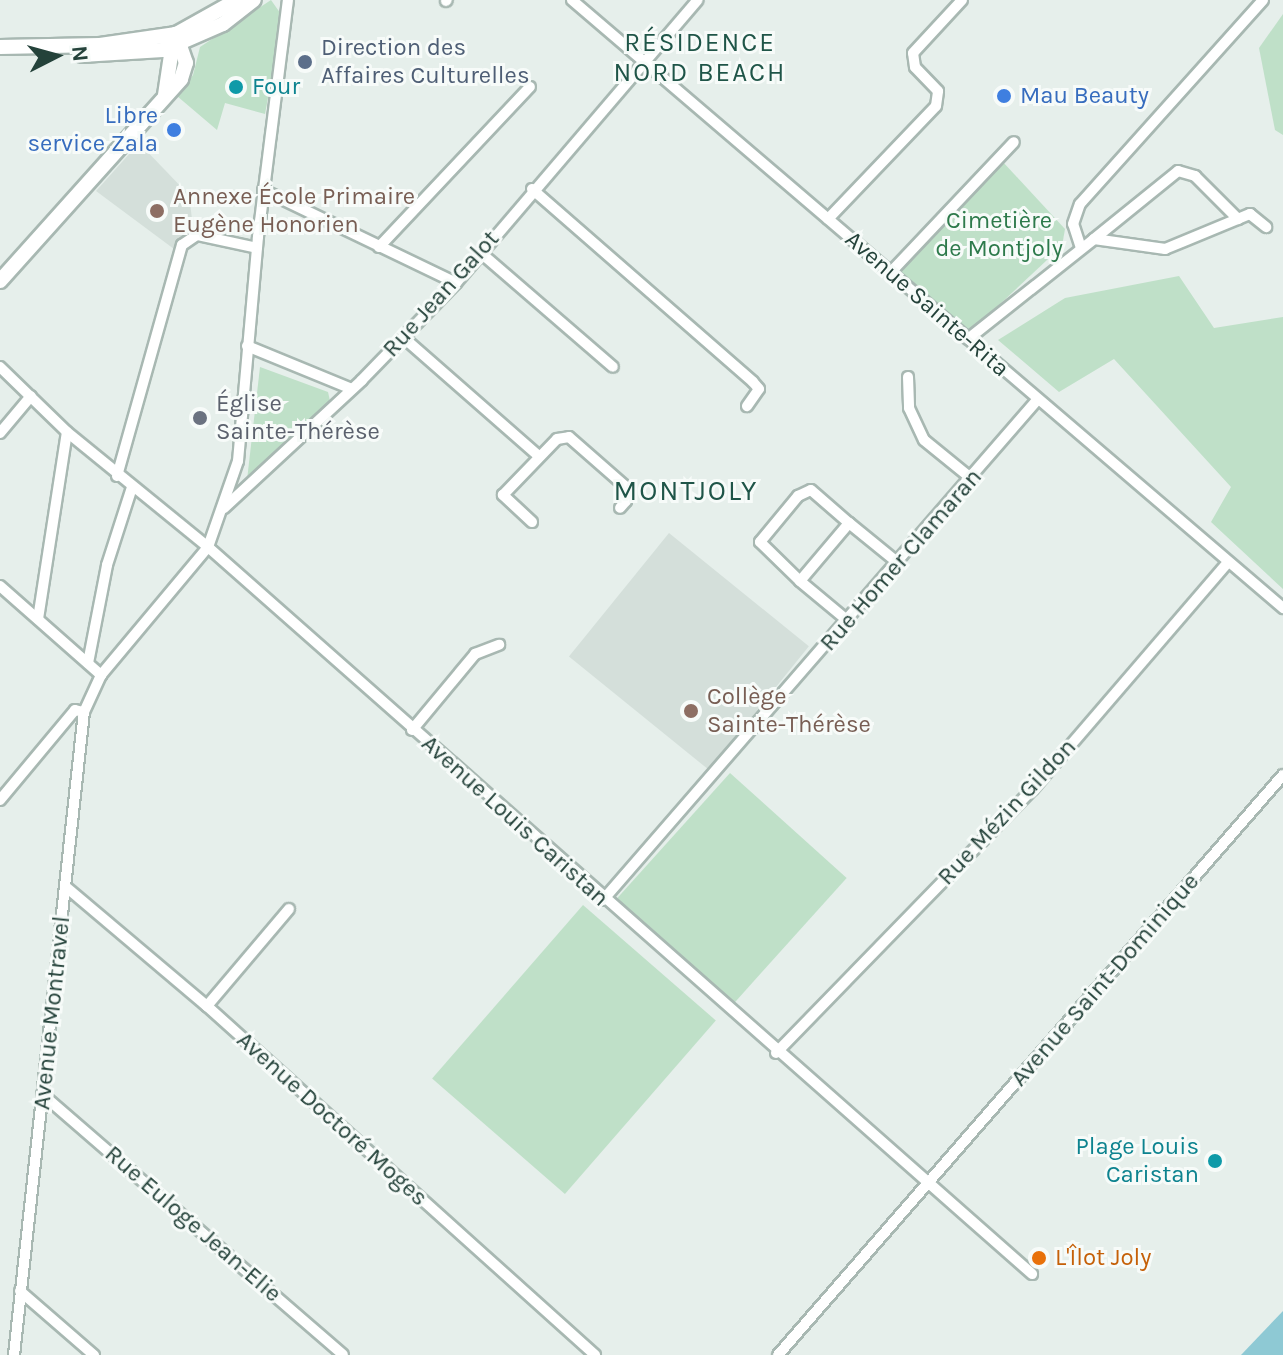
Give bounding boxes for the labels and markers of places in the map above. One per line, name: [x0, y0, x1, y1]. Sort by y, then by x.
place label: Direction des Affaires Culturelles: [321, 34, 530, 90]
marker: Direction des Affaires Culturelles: [296, 53, 314, 71]
place label: Four: [252, 73, 300, 101]
marker: Four: [227, 78, 245, 96]
place label: Mau Beauty: [1020, 82, 1149, 110]
marker: Mau Beauty: [995, 87, 1013, 105]
place label: Libre service Zala: [27, 102, 158, 158]
marker: Libre service Zala: [165, 121, 183, 139]
place label: Annexe École Primaire Eugène Honorien: [173, 183, 415, 239]
marker: Annexe École Primaire Eugène Honorien: [148, 202, 166, 220]
place label: Église Sainte-Thérèse: [216, 390, 380, 446]
marker: Église Sainte-Thérèse: [191, 409, 209, 427]
place label: Collège Sainte-Thérèse: [707, 683, 871, 739]
marker: Collège Sainte-Thérèse: [682, 702, 700, 720]
place label: Plage Louis Caristan: [1076, 1133, 1199, 1189]
marker: Plage Louis Caristan: [1206, 1152, 1224, 1170]
place label: L'Îlot Joly: [1055, 1244, 1151, 1272]
marker: L'Îlot Joly: [1030, 1249, 1048, 1267]

